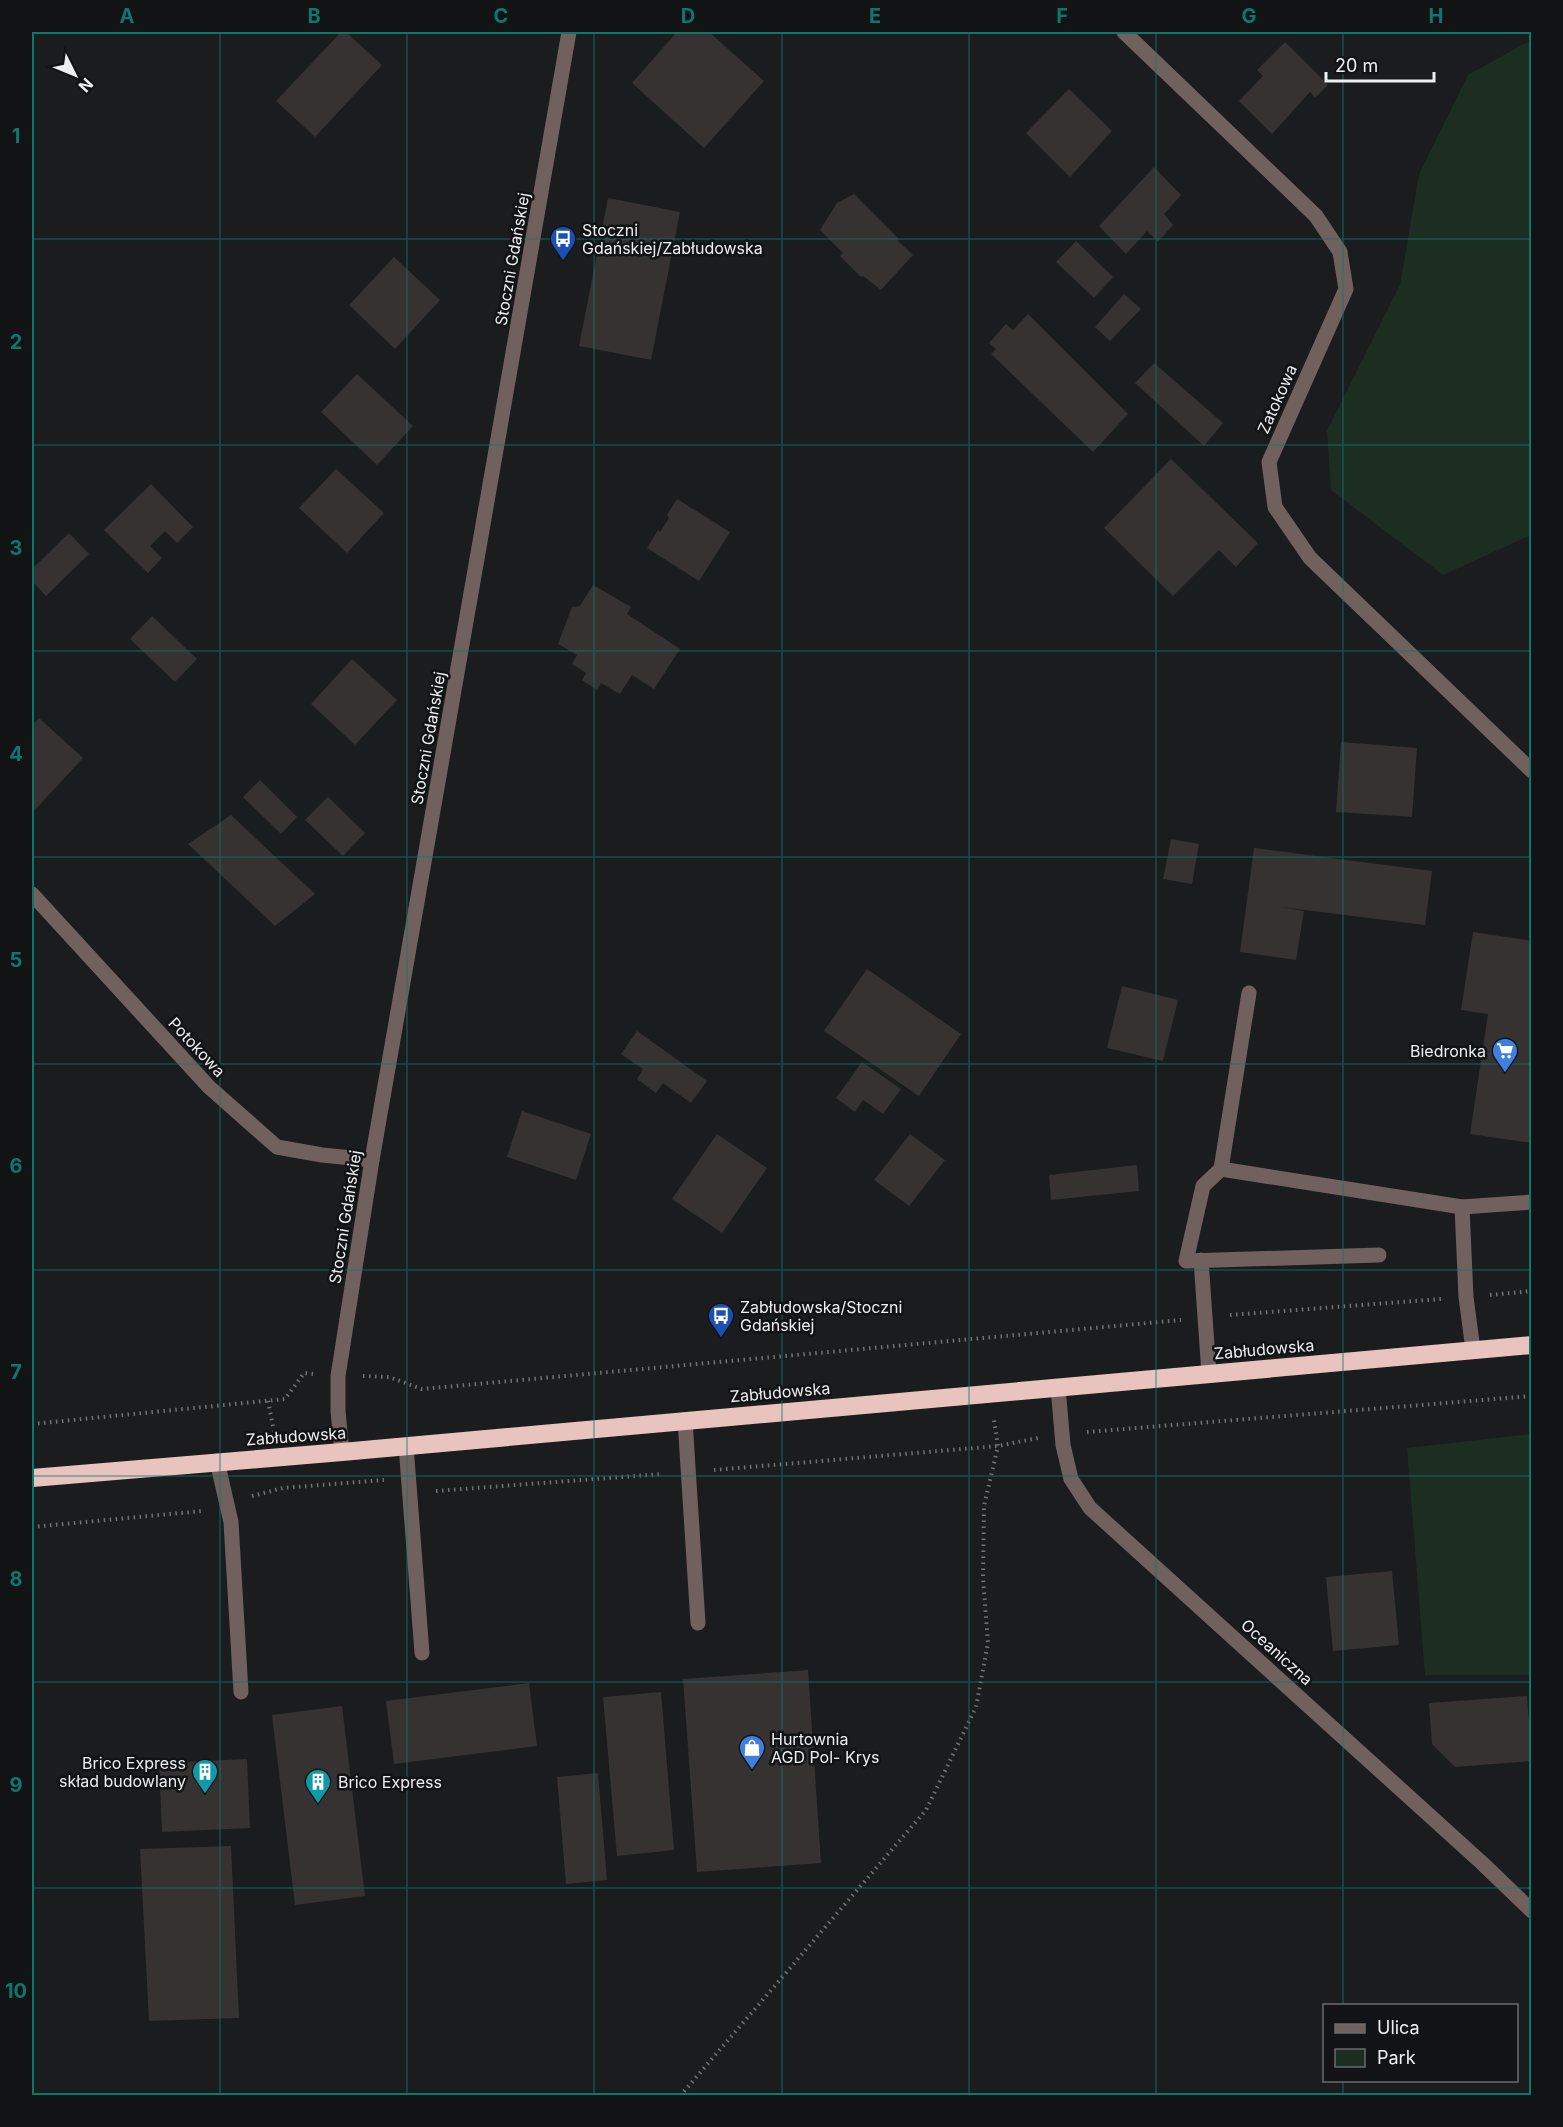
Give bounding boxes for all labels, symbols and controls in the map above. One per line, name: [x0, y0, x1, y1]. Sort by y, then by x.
text: A: [120, 4, 135, 28]
text: B: [307, 4, 321, 28]
text: C: [494, 4, 508, 28]
text: D: [681, 4, 695, 28]
text: E: [869, 4, 881, 28]
text: F: [1056, 4, 1068, 28]
text: G: [1241, 4, 1257, 28]
text: H: [1429, 4, 1443, 28]
north arrow: [45, 45, 105, 105]
scale bar: [1326, 45, 1434, 83]
text: 20 m: [1335, 55, 1378, 76]
text: N: [74, 74, 97, 97]
text: 1: [12, 124, 20, 148]
street label: Stoczni Gdańskiej: [490, 191, 534, 327]
place label: Stoczni Gdańskiej/Zabłudowska: [582, 220, 763, 258]
bus stop icon: Stoczni Gdańskiej/Zabłudowska: [548, 224, 578, 262]
text: 2: [10, 330, 22, 354]
street label: Zatokowa: [1253, 361, 1301, 437]
text: 3: [10, 536, 22, 560]
street label: Stoczni Gdańskiej: [406, 670, 450, 806]
text: 4: [9, 742, 23, 766]
text: 5: [10, 948, 22, 972]
street label: Potokowa: [164, 1013, 230, 1081]
supermarket icon: Biedronka: [1490, 1036, 1520, 1074]
place label: Biedronka: [1410, 1041, 1486, 1061]
street label: Stoczni Gdańskiej: [325, 1149, 365, 1285]
text: 6: [10, 1154, 23, 1178]
place label: Zabłudowska/Stoczni Gdańskiej: [740, 1297, 902, 1335]
bus stop icon: Zabłudowska/Stoczni Gdańskiej: [706, 1301, 736, 1339]
street label: Zabłudowska: [1213, 1335, 1315, 1363]
text: 7: [10, 1360, 22, 1384]
street label: Zabłudowska: [729, 1378, 831, 1406]
street label: Zabłudowska: [245, 1423, 347, 1449]
text: 8: [9, 1567, 23, 1591]
street label: Oceaniczna: [1237, 1615, 1317, 1689]
place label: Hurtownia AGD Pol- Krys: [771, 1729, 879, 1767]
shop icon: Hurtownia AGD Pol- Krys: [737, 1733, 767, 1771]
place label: Brico Express skład budowlany: [59, 1753, 186, 1791]
building icon: Brico Express skład budowlany: [190, 1757, 220, 1795]
building icon: Brico Express: [303, 1767, 333, 1805]
place label: Brico Express: [338, 1772, 442, 1792]
text: 9: [10, 1773, 23, 1797]
text: 10: [5, 1979, 27, 2003]
legend: [1323, 2004, 1518, 2082]
text: Ulica: [1377, 2017, 1420, 2038]
text: Park: [1377, 2047, 1416, 2068]

